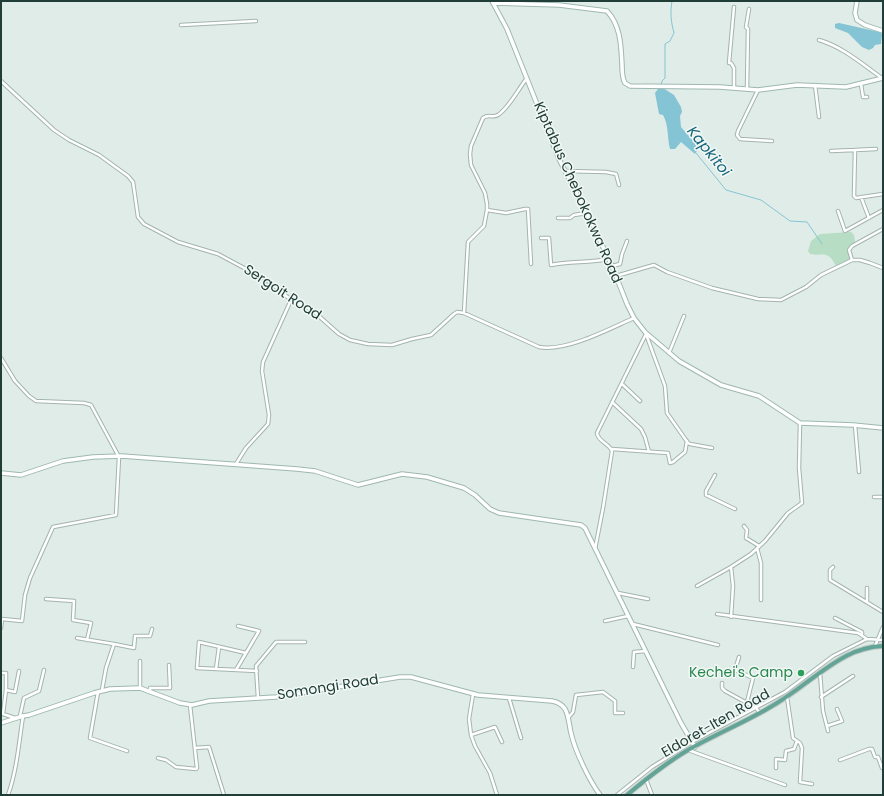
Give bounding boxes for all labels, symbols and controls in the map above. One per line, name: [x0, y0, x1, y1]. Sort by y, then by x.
street label: Kiptabus Chebokokwa Road: [529, 100, 625, 286]
water label: Kapkitoi: [682, 123, 734, 181]
street label: Sergoit Road: [240, 262, 324, 324]
place label: Kechei's Camp: [689, 665, 793, 681]
marker: Kechei's Camp: [796, 668, 806, 678]
street label: Somongi Road: [276, 672, 380, 704]
street label: Eldoret-Iten Road: [659, 686, 773, 762]

